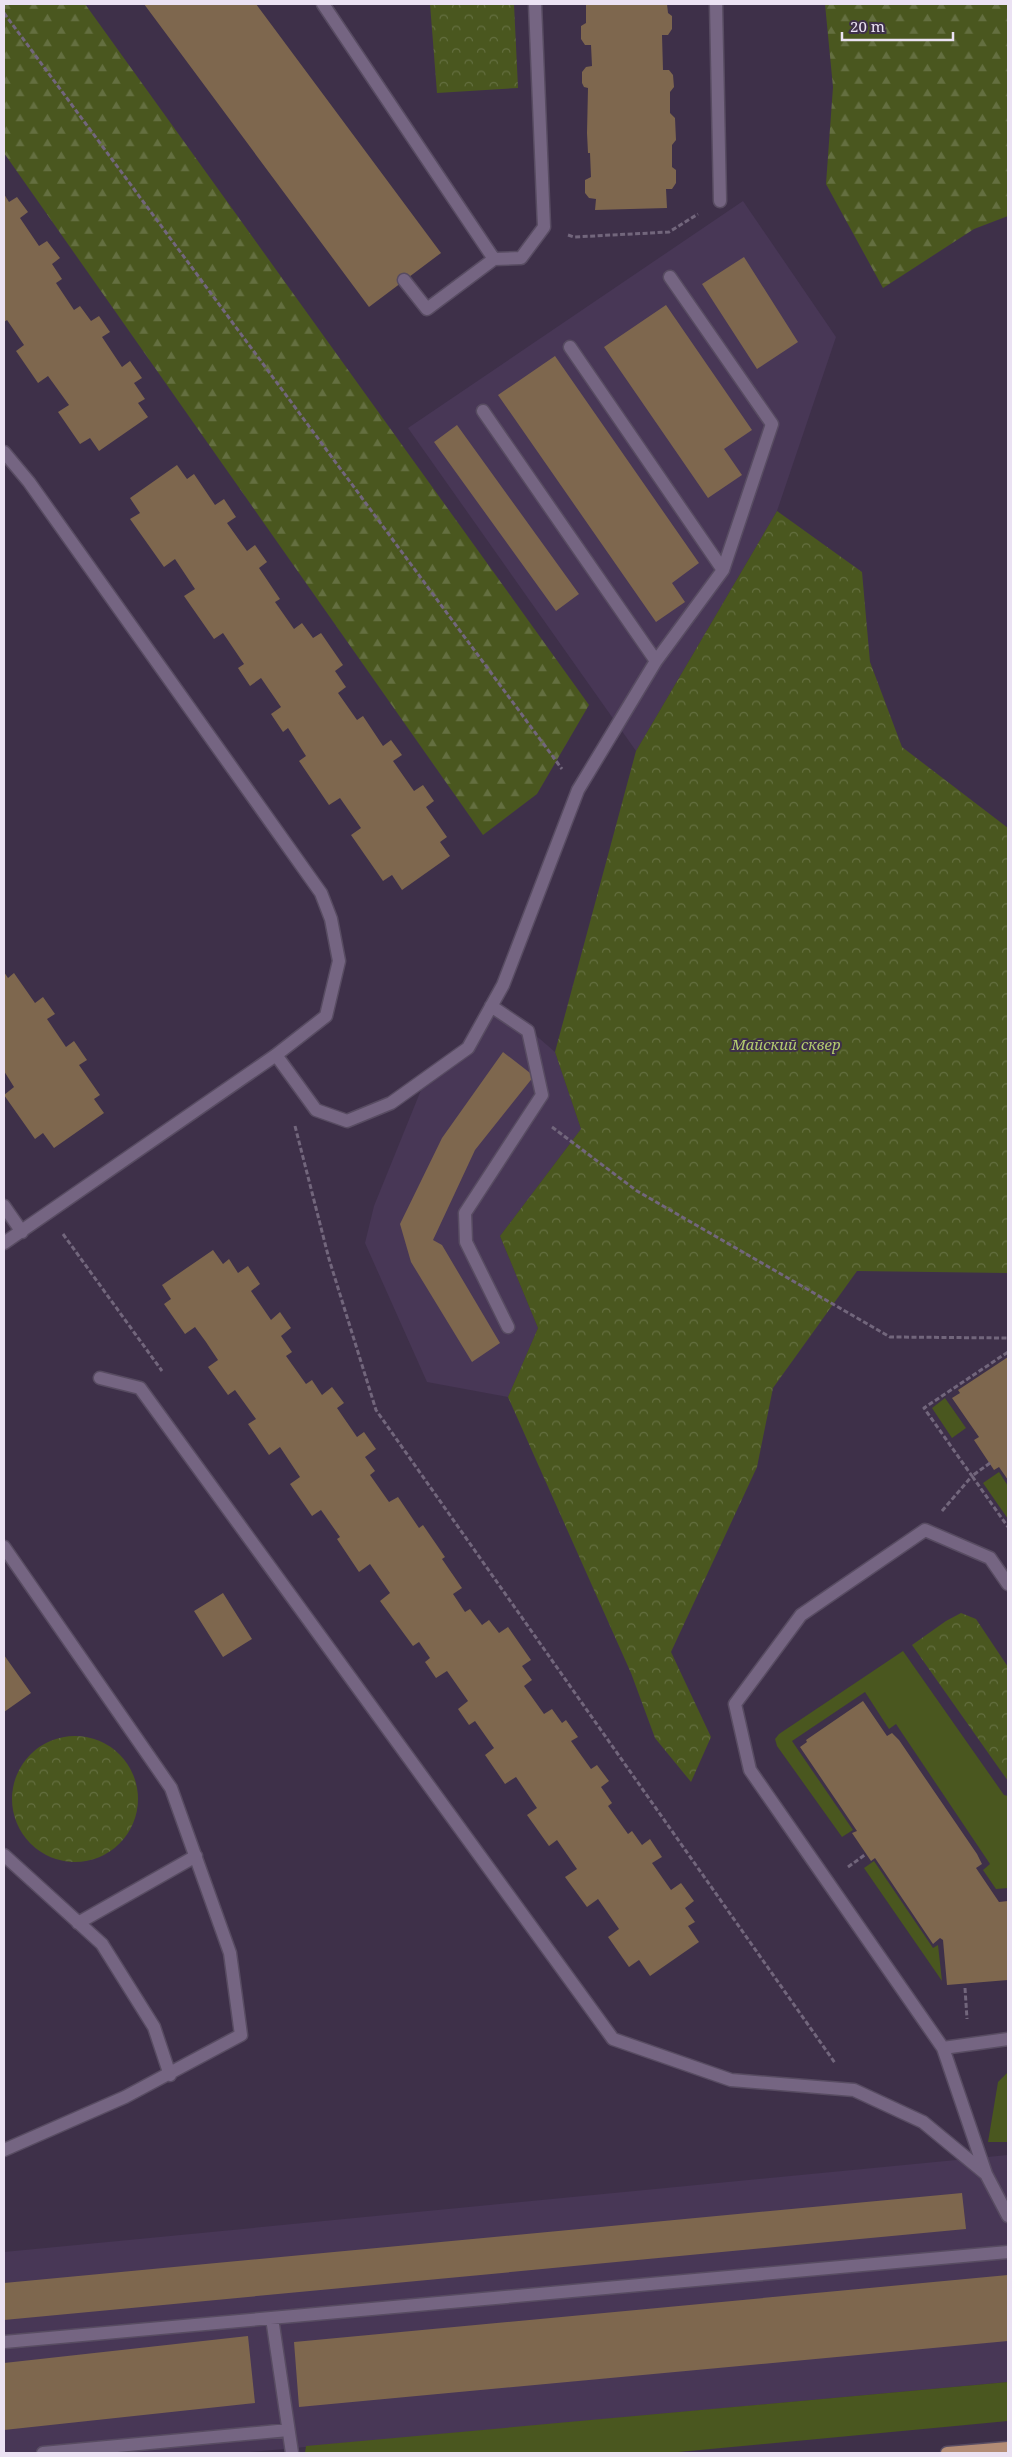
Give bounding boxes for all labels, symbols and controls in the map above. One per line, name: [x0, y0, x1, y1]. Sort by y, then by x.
scale bar: [842, 10, 953, 42]
text: 20 m: [850, 16, 885, 36]
park label: Майский сквер: [730, 1034, 841, 1054]

